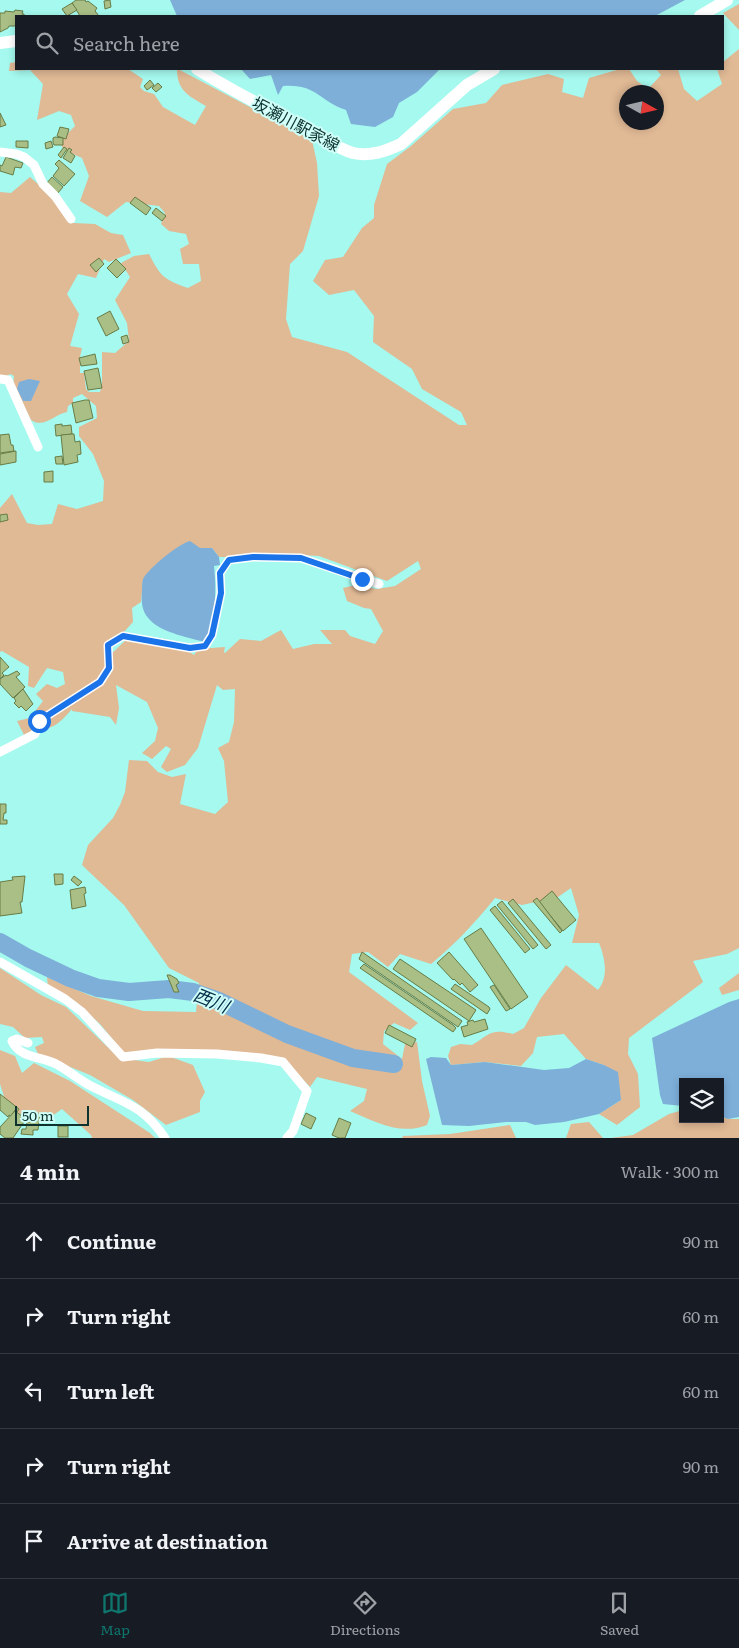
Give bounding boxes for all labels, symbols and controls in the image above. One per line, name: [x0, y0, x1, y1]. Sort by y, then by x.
search box: [15, 15, 724, 70]
icon: search: [33, 29, 61, 57]
text: Search here: [73, 29, 180, 57]
north arrow: [619, 85, 664, 130]
street label: 坂瀬川駅家線: [248, 90, 344, 156]
route end: [351, 568, 374, 591]
route start: [28, 710, 51, 733]
water label: 西川: [190, 980, 235, 1020]
map controls: [679, 1078, 724, 1123]
button: layers: [679, 1078, 724, 1123]
scale bar: [15, 1103, 89, 1126]
text: 50 m: [22, 1105, 54, 1125]
text: 4 min: [20, 1155, 80, 1186]
text: Walk · 300 m: [620, 1159, 719, 1183]
icon: ahead: [20, 1227, 48, 1255]
text: Continue: [67, 1227, 156, 1255]
text: 90 m: [683, 1229, 719, 1253]
icon: right: [20, 1302, 48, 1330]
text: Turn right: [67, 1302, 171, 1330]
text: 60 m: [682, 1304, 719, 1328]
icon: left: [20, 1377, 48, 1405]
text: Turn left: [67, 1377, 154, 1405]
text: 60 m: [682, 1379, 719, 1403]
icon: right: [20, 1452, 48, 1480]
text: Turn right: [67, 1452, 171, 1480]
text: 90 m: [683, 1454, 719, 1478]
icon: arrive: [20, 1527, 48, 1555]
text: Arrive at destination: [67, 1527, 268, 1555]
tab: Map: [100, 1589, 130, 1639]
tab: Directions: [330, 1589, 400, 1639]
tab: Saved: [600, 1589, 639, 1639]

